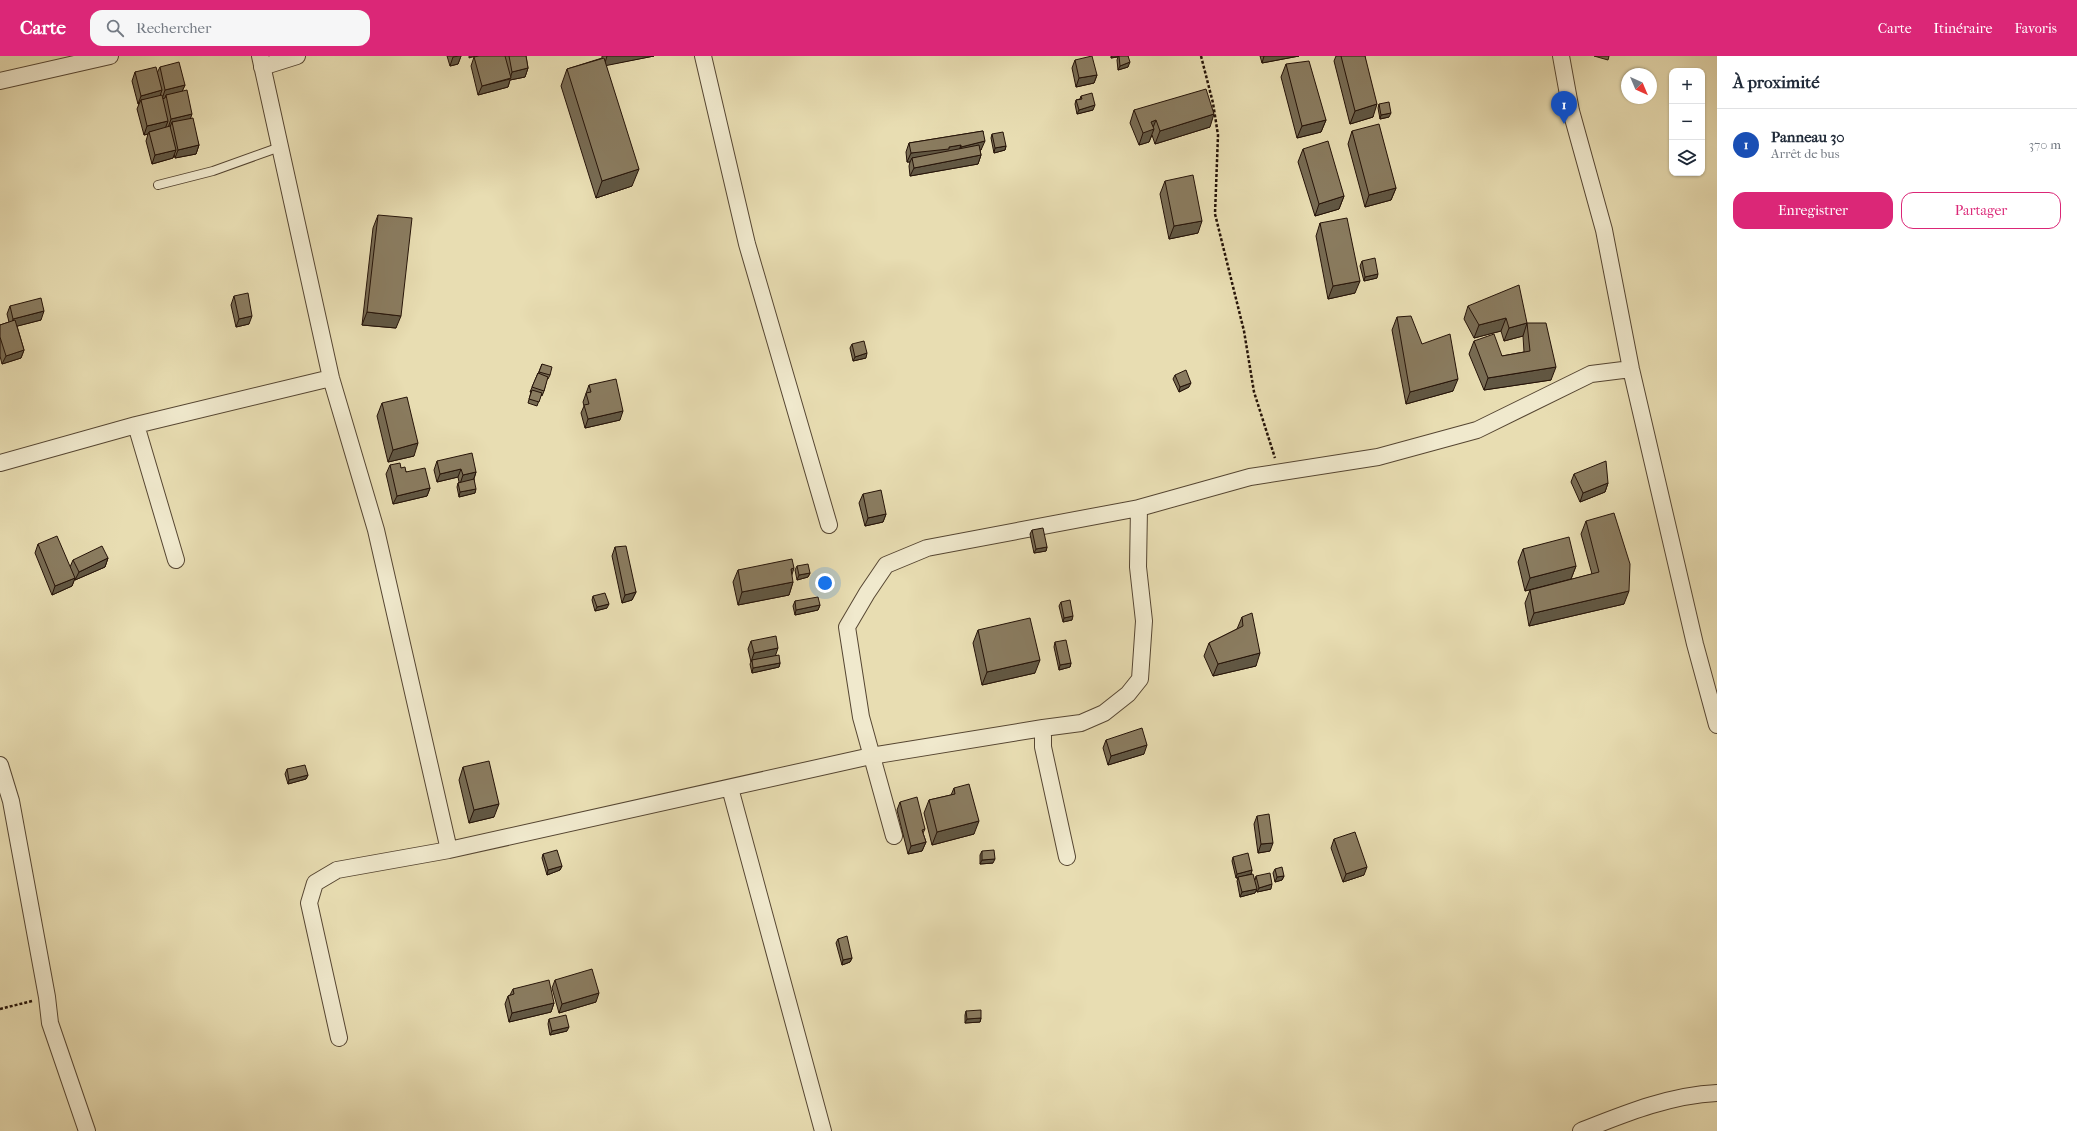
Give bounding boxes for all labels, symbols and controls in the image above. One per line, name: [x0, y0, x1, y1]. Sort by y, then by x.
search box: [90, 10, 370, 46]
text: Carte: [20, 17, 66, 39]
icon: search: [104, 17, 126, 39]
text: Rechercher: [136, 19, 211, 37]
text: Carte: [1878, 20, 1912, 37]
text: Itinéraire: [1934, 20, 1992, 37]
text: Favoris: [2014, 20, 2057, 37]
north arrow: [1621, 68, 1657, 104]
map controls: [1669, 68, 1705, 176]
button: +: [1669, 68, 1705, 104]
text: À proximité: [1733, 72, 1820, 92]
pin: 1: [1551, 91, 1577, 124]
button: −: [1669, 104, 1705, 140]
text: Panneau 30: [1771, 128, 1845, 146]
text: 1: [1744, 137, 1748, 152]
text: 370 m: [2029, 137, 2061, 152]
button: layers: [1669, 140, 1705, 176]
text: Arrêt de bus: [1771, 146, 1839, 161]
button: Enregistrer: [1733, 192, 1893, 229]
button: Partager: [1901, 192, 2061, 229]
your location: [815, 573, 835, 593]

